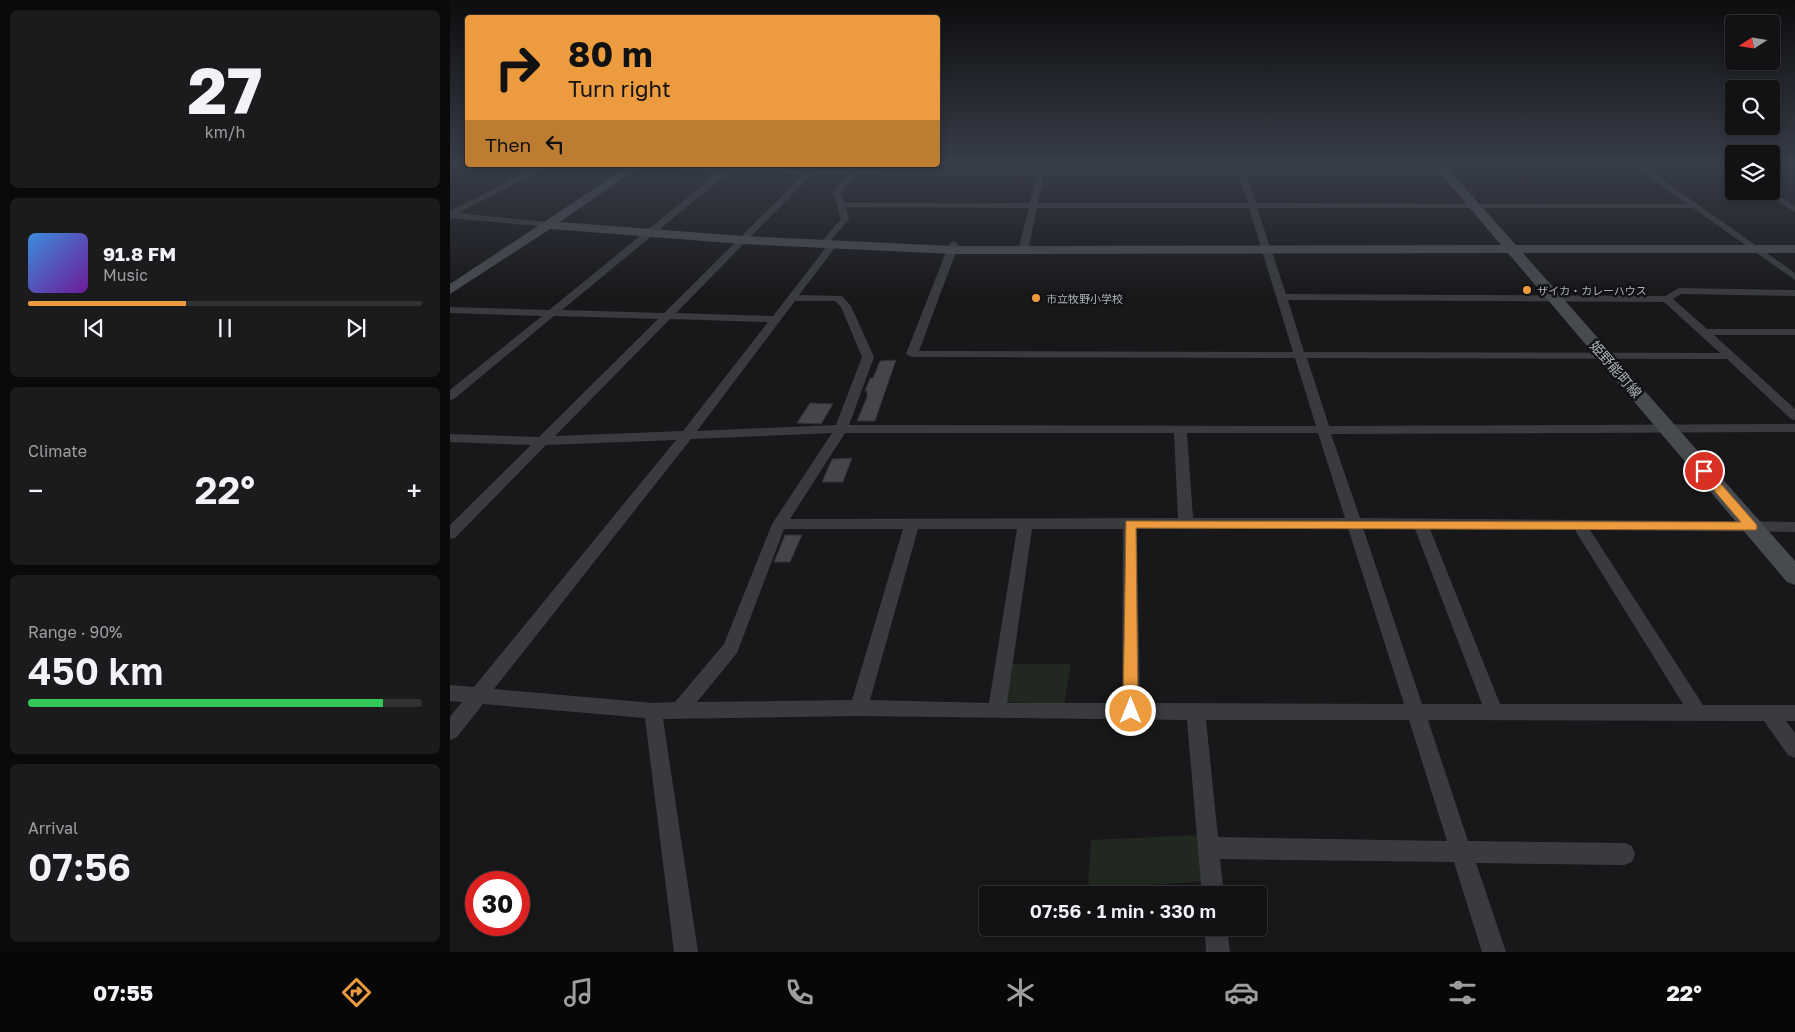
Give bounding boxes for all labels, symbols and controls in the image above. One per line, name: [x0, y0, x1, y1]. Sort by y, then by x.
north arrow: [1725, 15, 1780, 70]
map controls: [1725, 15, 1780, 200]
text: 80 m: [568, 33, 653, 75]
icon: right: [485, 35, 550, 100]
text: 27: [187, 50, 263, 128]
text: Turn right: [568, 75, 671, 102]
button: search: [1725, 80, 1780, 135]
text: km/h: [205, 122, 245, 142]
icon: left: [541, 130, 569, 158]
text: Then: [485, 133, 531, 156]
button: layers: [1725, 145, 1780, 200]
text: 91.8 FM: [103, 242, 176, 265]
text: Music: [103, 265, 148, 285]
marker: ザイカ・カレーハウス: [1521, 284, 1533, 296]
place label: ザイカ・カレーハウス: [1537, 284, 1647, 297]
marker: 市立牧野小学校: [1030, 292, 1042, 304]
place label: 市立牧野小学校: [1046, 292, 1123, 305]
icon: previous: [80, 314, 108, 342]
icon: pause: [211, 314, 239, 342]
icon: next: [342, 314, 370, 342]
street label: 姫野能町線: [1587, 337, 1645, 401]
text: Climate: [28, 441, 87, 461]
pin: [1683, 450, 1725, 492]
icon: arrive: [1690, 457, 1718, 485]
text: 22°: [195, 467, 255, 512]
text: −: [28, 474, 43, 507]
text: +: [407, 474, 422, 507]
text: Range · 90%: [28, 622, 123, 642]
text: 450 km: [28, 648, 164, 693]
position arrow: [1104, 684, 1156, 736]
text: Arrival: [28, 818, 78, 838]
text: 07:56: [28, 844, 131, 889]
speed limit sign: 30: [465, 871, 530, 936]
text: 07:56 · 1 min · 330 m: [1030, 899, 1216, 922]
icon: directions: [339, 975, 374, 1010]
icon: music: [561, 975, 596, 1010]
icon: phone: [782, 975, 817, 1010]
icon: climate: [1003, 975, 1038, 1010]
icon: car: [1224, 975, 1259, 1010]
icon: filters: [1445, 975, 1480, 1010]
text: 07:55: [93, 979, 153, 1006]
text: 22°: [1666, 979, 1702, 1006]

